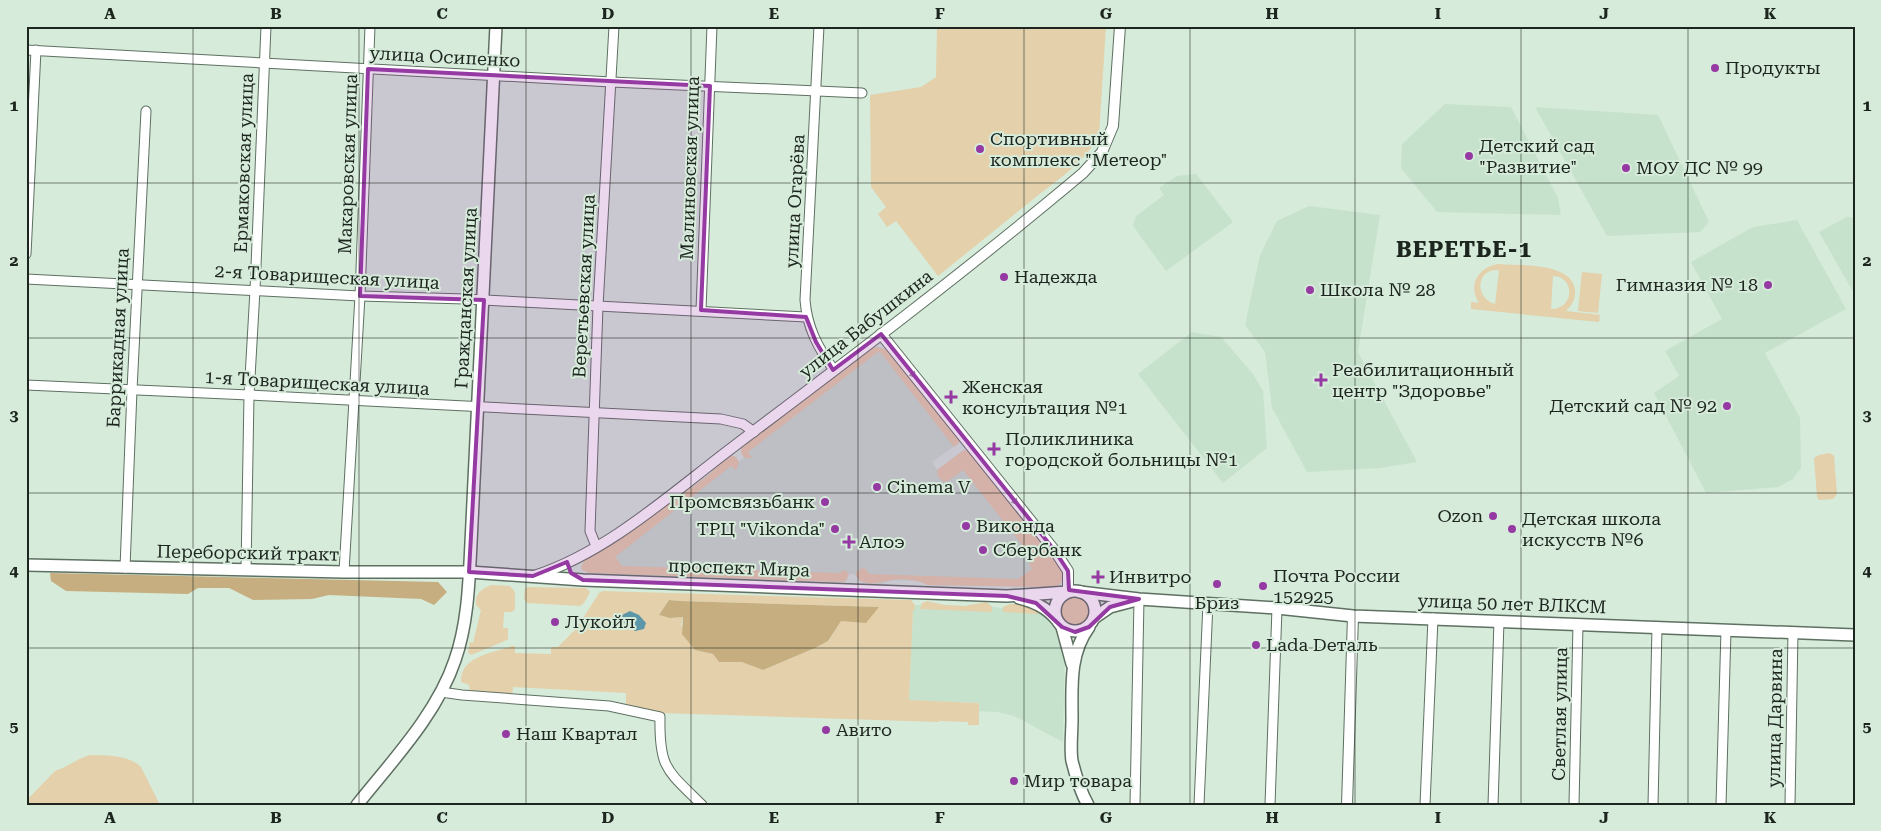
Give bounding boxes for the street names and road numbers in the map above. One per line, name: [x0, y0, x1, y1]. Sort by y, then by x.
street label: улица Осипенко: [369, 42, 521, 71]
street label: Ермаковская улица: [230, 72, 257, 253]
street label: Макаровская улица: [334, 73, 361, 255]
street label: Малиновская улица: [676, 75, 703, 260]
street label: улица Огарёва: [781, 133, 809, 268]
street label: Веретьевская улица: [568, 193, 599, 378]
street label: Гражданская улица: [450, 207, 481, 389]
street label: Баррикадная улица: [102, 247, 133, 428]
street label: 2-я Товарищеская улица: [214, 260, 440, 293]
street label: улица Бабушкина: [795, 265, 937, 382]
street label: 1-я Товарищеская улица: [204, 366, 430, 399]
street label: Переборский тракт: [156, 540, 340, 565]
street label: проспект Мира: [668, 555, 811, 580]
street label: улица 50 лет ВЛКСМ: [1417, 590, 1607, 617]
street label: Светлая улица: [1548, 647, 1571, 781]
street label: улица Дарвина: [1763, 648, 1786, 788]

